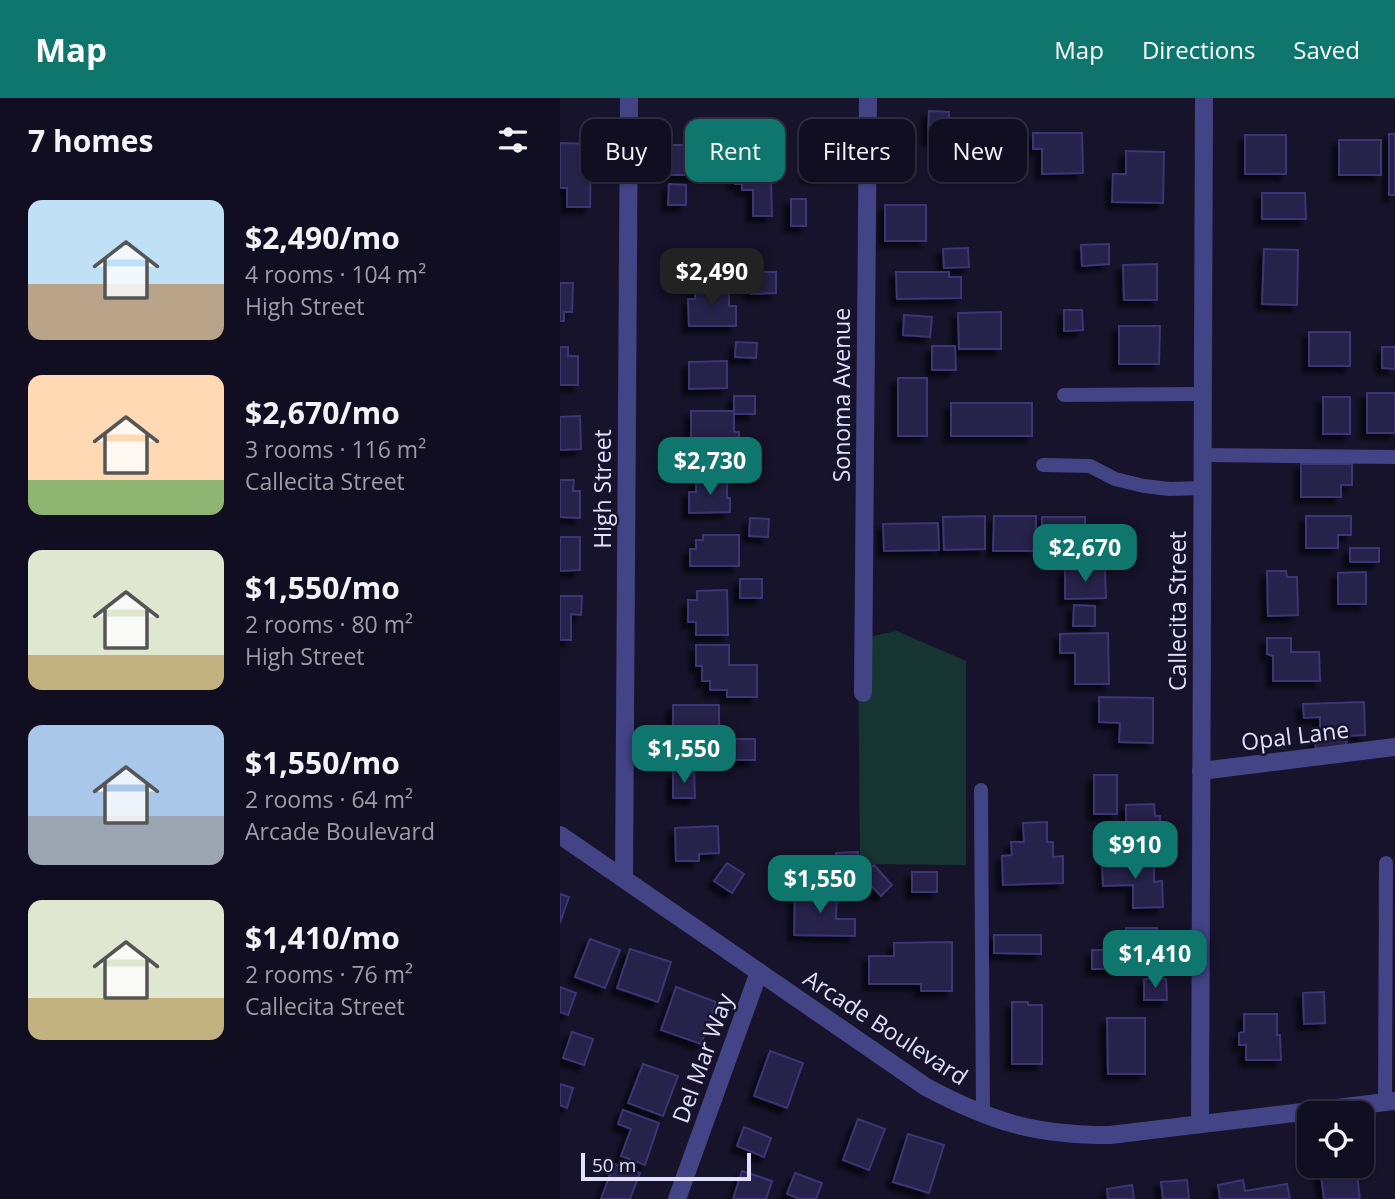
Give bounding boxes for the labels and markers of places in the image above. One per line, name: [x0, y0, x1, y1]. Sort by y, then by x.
pin: $2,490: [655, 248, 769, 308]
pin: $2,730: [653, 438, 767, 497]
pin: $2,670: [1028, 524, 1142, 584]
pin: $1,550: [627, 726, 741, 785]
pin: $910: [1094, 822, 1176, 881]
pin: $1,550: [763, 856, 877, 915]
pin: $1,410: [1098, 930, 1212, 990]

